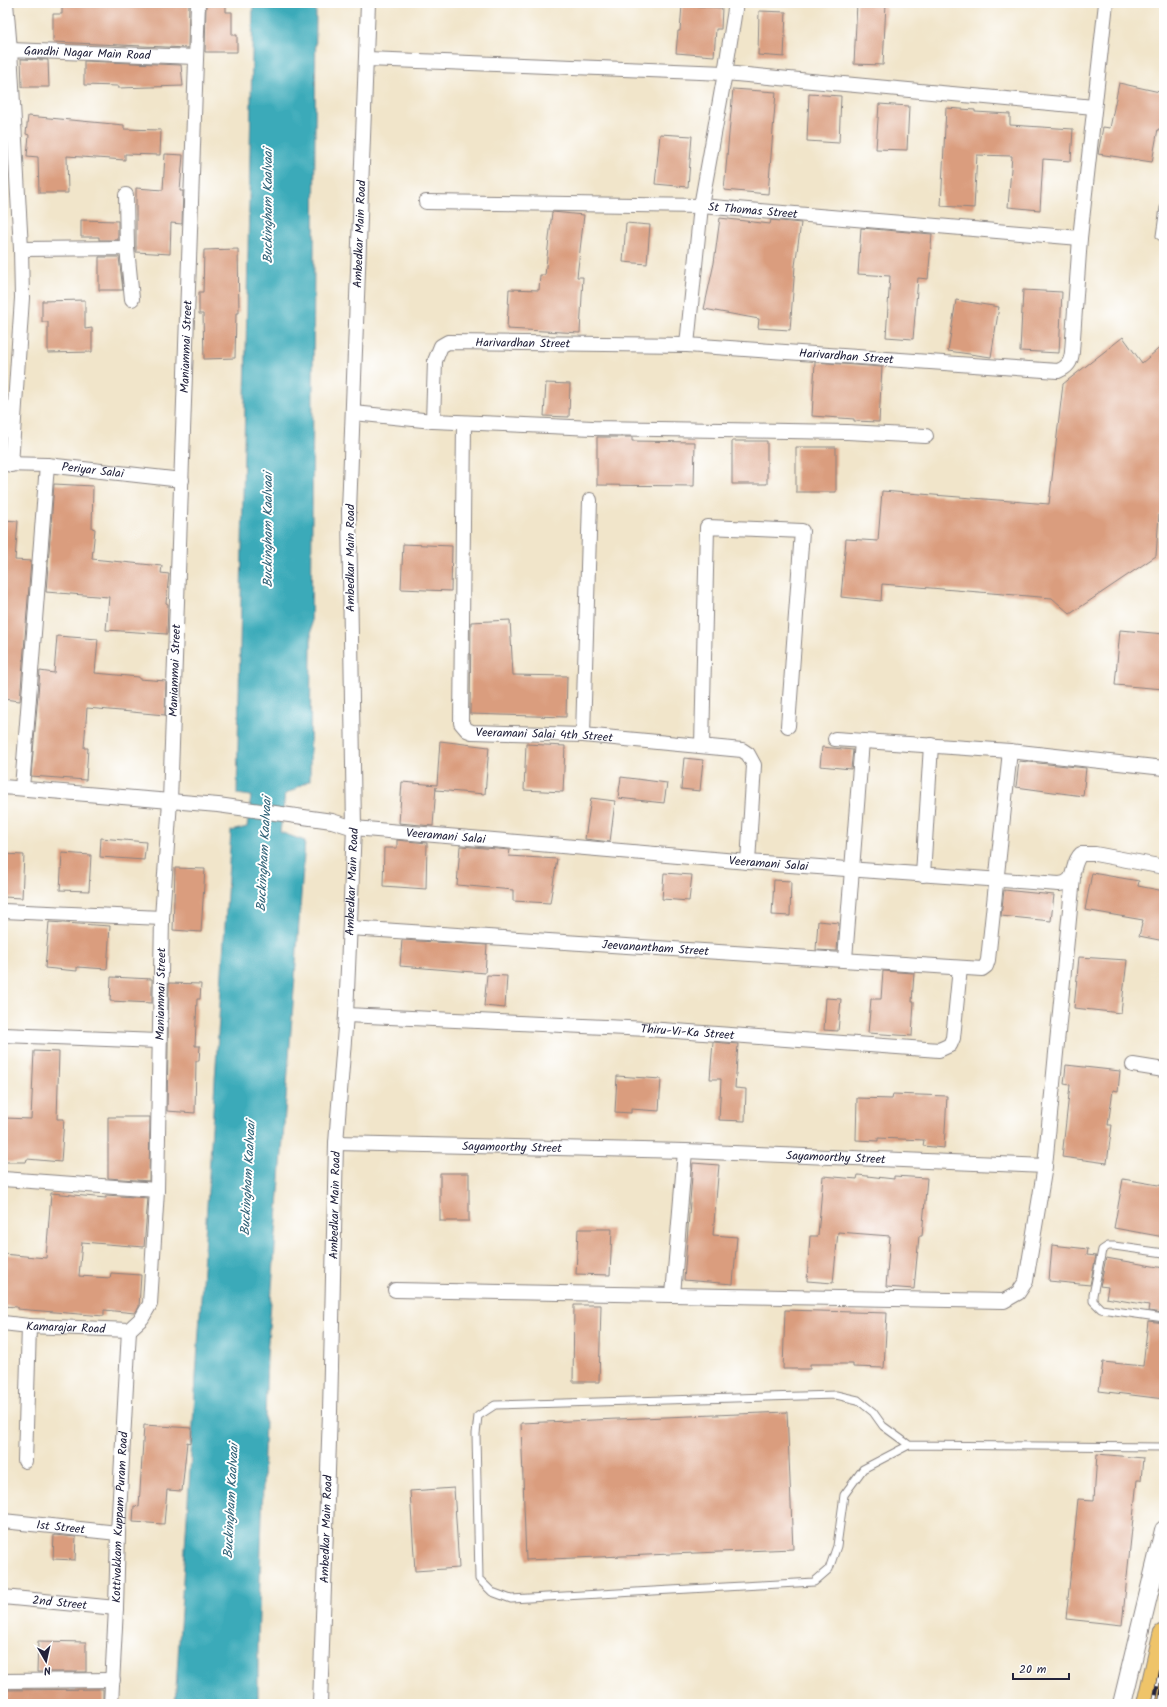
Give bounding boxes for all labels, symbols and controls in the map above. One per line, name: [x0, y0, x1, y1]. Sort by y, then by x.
street label: Gandhi Nagar Main Road: [24, 42, 152, 65]
water label: Buckingham Kaalvaai: [258, 146, 279, 264]
street label: Ambedkar Main Road: [348, 179, 371, 288]
street label: St Thomas Street: [707, 198, 799, 224]
street label: Maniammai Street: [175, 300, 198, 393]
street label: Harivardhan Street: [475, 333, 571, 354]
street label: Harivardhan Street: [798, 344, 895, 369]
street label: Periyar Salai: [61, 458, 126, 484]
water label: Buckingham Kaalvaai: [258, 470, 279, 588]
street label: Ambedkar Main Road: [341, 503, 360, 612]
street label: Maniammai Street: [164, 623, 186, 717]
street label: Veeramani Salai 4th Street: [475, 723, 614, 748]
water label: Buckingham Kaalvaai: [251, 793, 278, 912]
street label: Veeramani Salai: [405, 824, 487, 849]
street label: Ambedkar Main Road: [340, 826, 364, 936]
street label: Veeramani Salai: [728, 851, 810, 876]
street label: Jeevanantham Street: [601, 935, 710, 961]
street label: Maniammai Street: [151, 947, 171, 1041]
street label: Thiru-Vi-Ka Street: [640, 1020, 735, 1045]
water label: Buckingham Kaalvaai: [235, 1117, 262, 1236]
street label: Sayamoorthy Street: [462, 1137, 562, 1158]
street label: Sayamoorthy Street: [786, 1146, 886, 1169]
street label: Ambedkar Main Road: [324, 1150, 346, 1259]
street label: Kamarajar Road: [26, 1317, 107, 1339]
street label: Kottivakkam Kuppam Puram Road: [107, 1430, 134, 1603]
water label: Buckingham Kaalvaai: [218, 1440, 245, 1559]
street label: Ambedkar Main Road: [315, 1474, 338, 1583]
street label: 1st Street: [35, 1516, 86, 1540]
street label: 2nd Street: [32, 1591, 88, 1615]
north arrow: [26, 1641, 66, 1681]
scale bar: [1013, 1655, 1069, 1681]
text: N: [43, 1660, 52, 1679]
text: 20 m: [1019, 1660, 1047, 1679]

